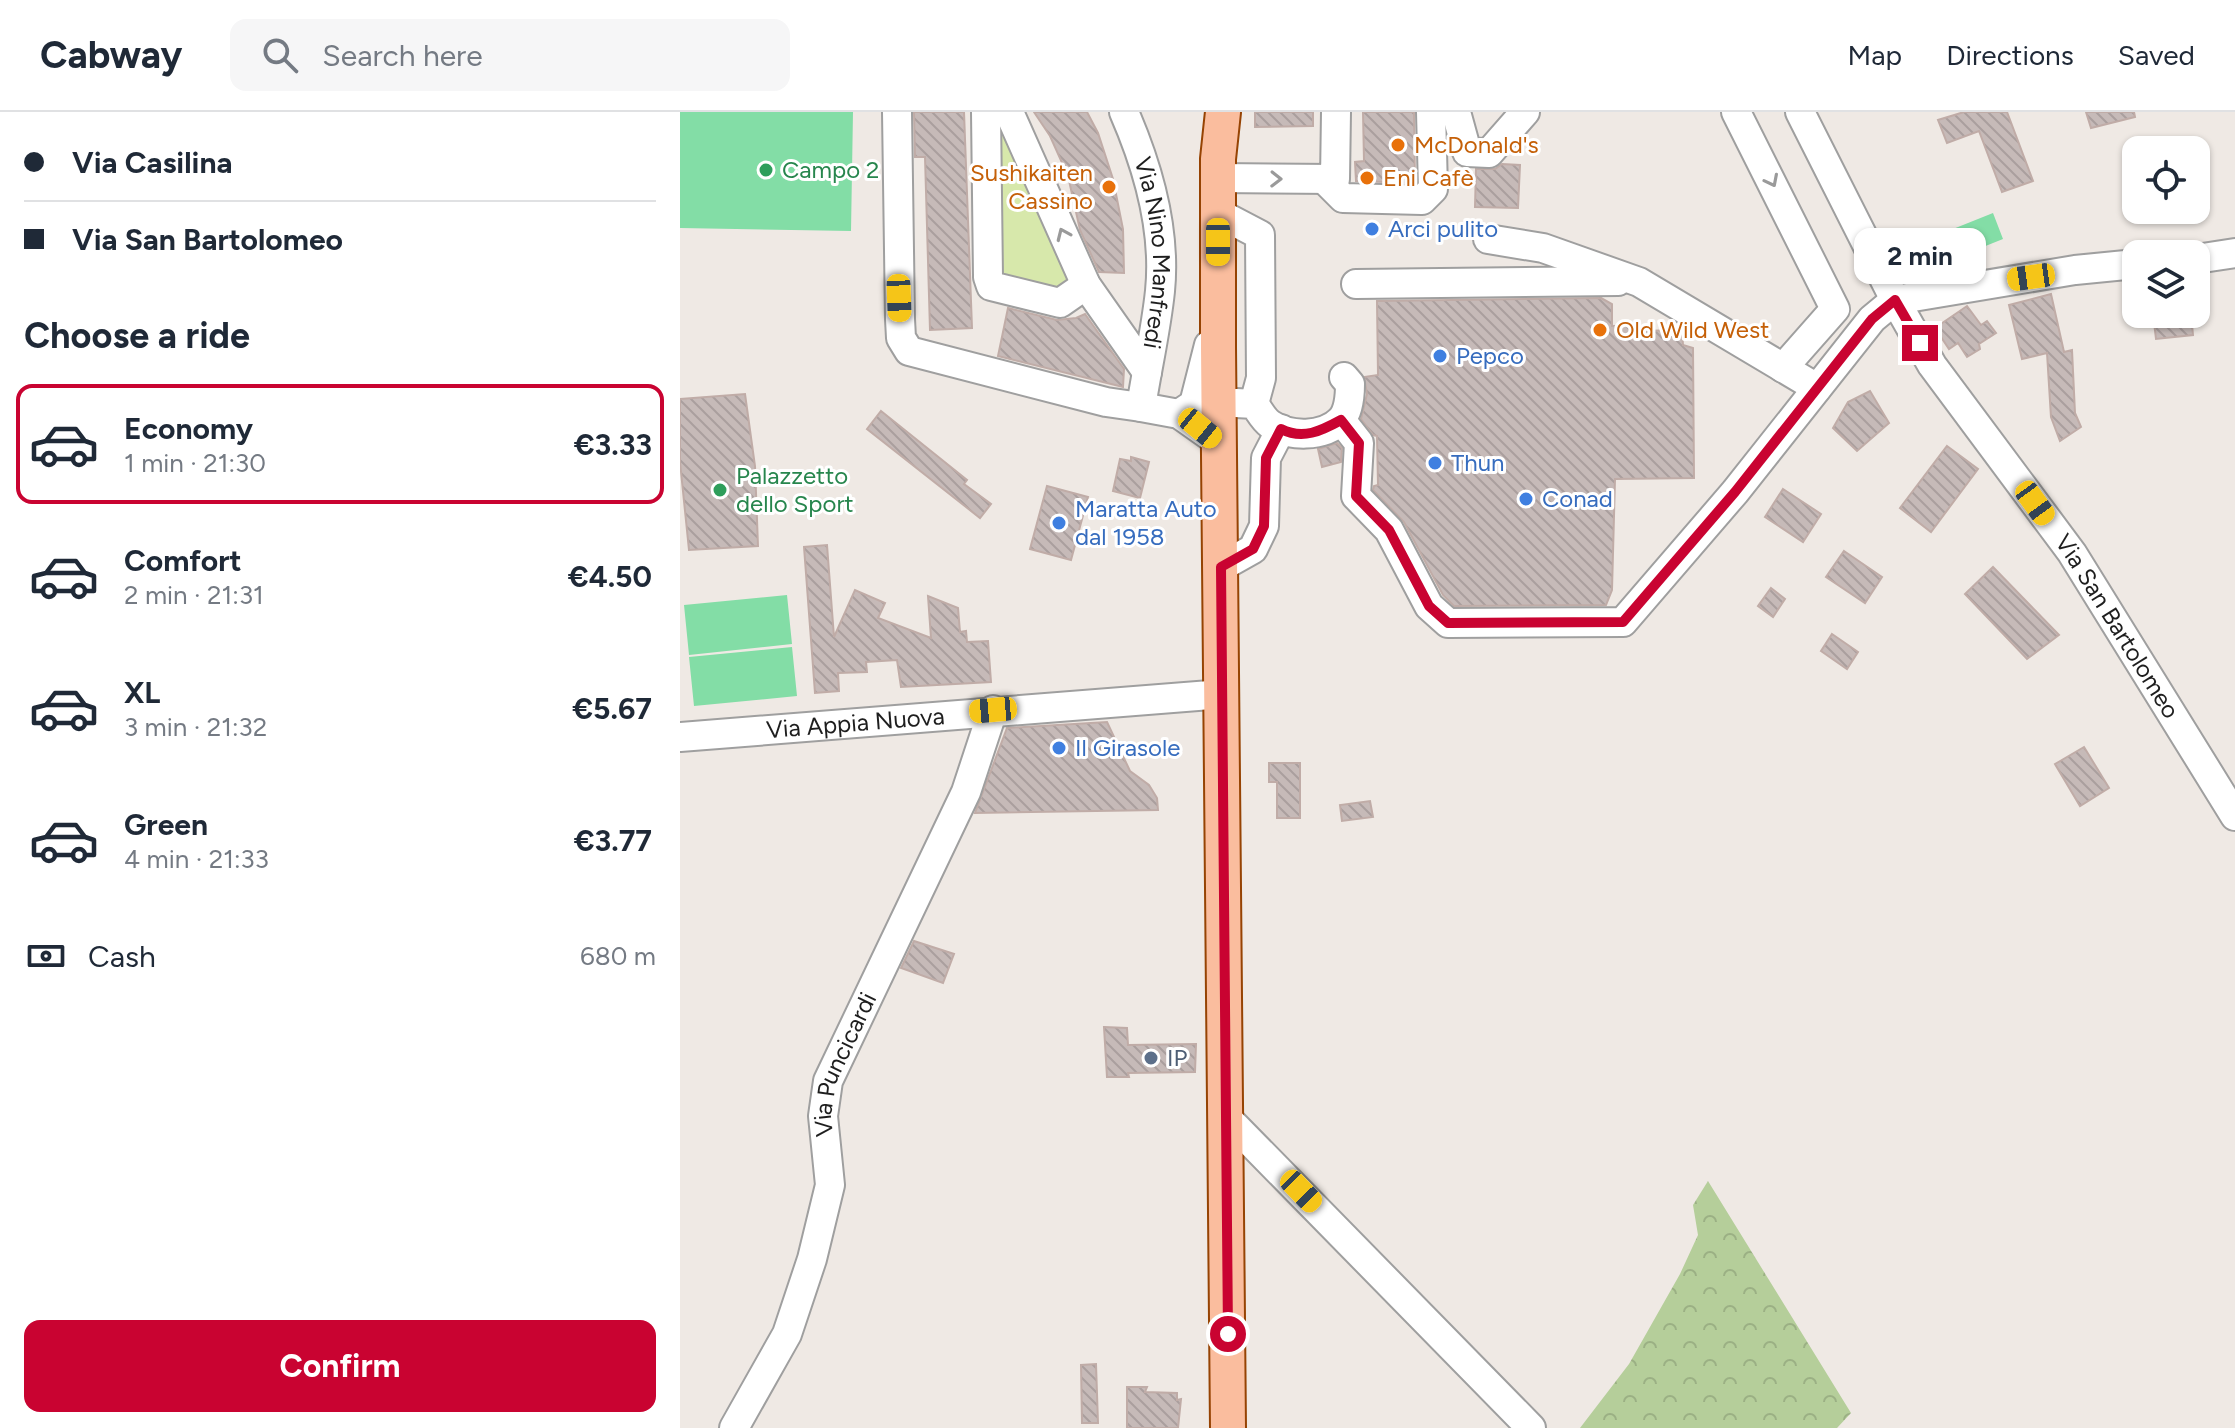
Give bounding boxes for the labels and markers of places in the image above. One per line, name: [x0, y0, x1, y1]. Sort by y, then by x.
place label: McDonald's: [1414, 130, 1539, 159]
marker: McDonald's: [1389, 136, 1407, 154]
place label: Campo 2: [782, 155, 879, 184]
place label: Sushikaiten Cassino: [970, 158, 1093, 215]
marker: Campo 2: [757, 161, 775, 179]
place label: Eni Cafè: [1383, 163, 1474, 192]
marker: Eni Cafè: [1358, 169, 1376, 187]
marker: Sushikaiten Cassino: [1100, 178, 1118, 196]
place label: Arci pulito: [1388, 214, 1498, 243]
marker: Arci pulito: [1363, 220, 1381, 238]
place label: Old Wild West: [1616, 315, 1769, 344]
marker: Old Wild West: [1591, 321, 1609, 339]
place label: Pepco: [1456, 341, 1524, 370]
marker: Pepco: [1431, 347, 1449, 365]
place label: Thun: [1451, 448, 1504, 477]
marker: Thun: [1426, 454, 1444, 472]
place label: Palazzetto dello Sport: [736, 461, 854, 518]
marker: Palazzetto dello Sport: [711, 481, 729, 499]
place label: Conad: [1542, 484, 1613, 513]
marker: Conad: [1517, 490, 1535, 508]
place label: Maratta Auto dal 1958: [1075, 494, 1217, 551]
marker: Maratta Auto dal 1958: [1050, 514, 1068, 532]
place label: Il Girasole: [1075, 733, 1180, 762]
marker: Il Girasole: [1050, 739, 1068, 757]
place label: IP: [1167, 1043, 1188, 1072]
marker: IP: [1142, 1049, 1160, 1067]

